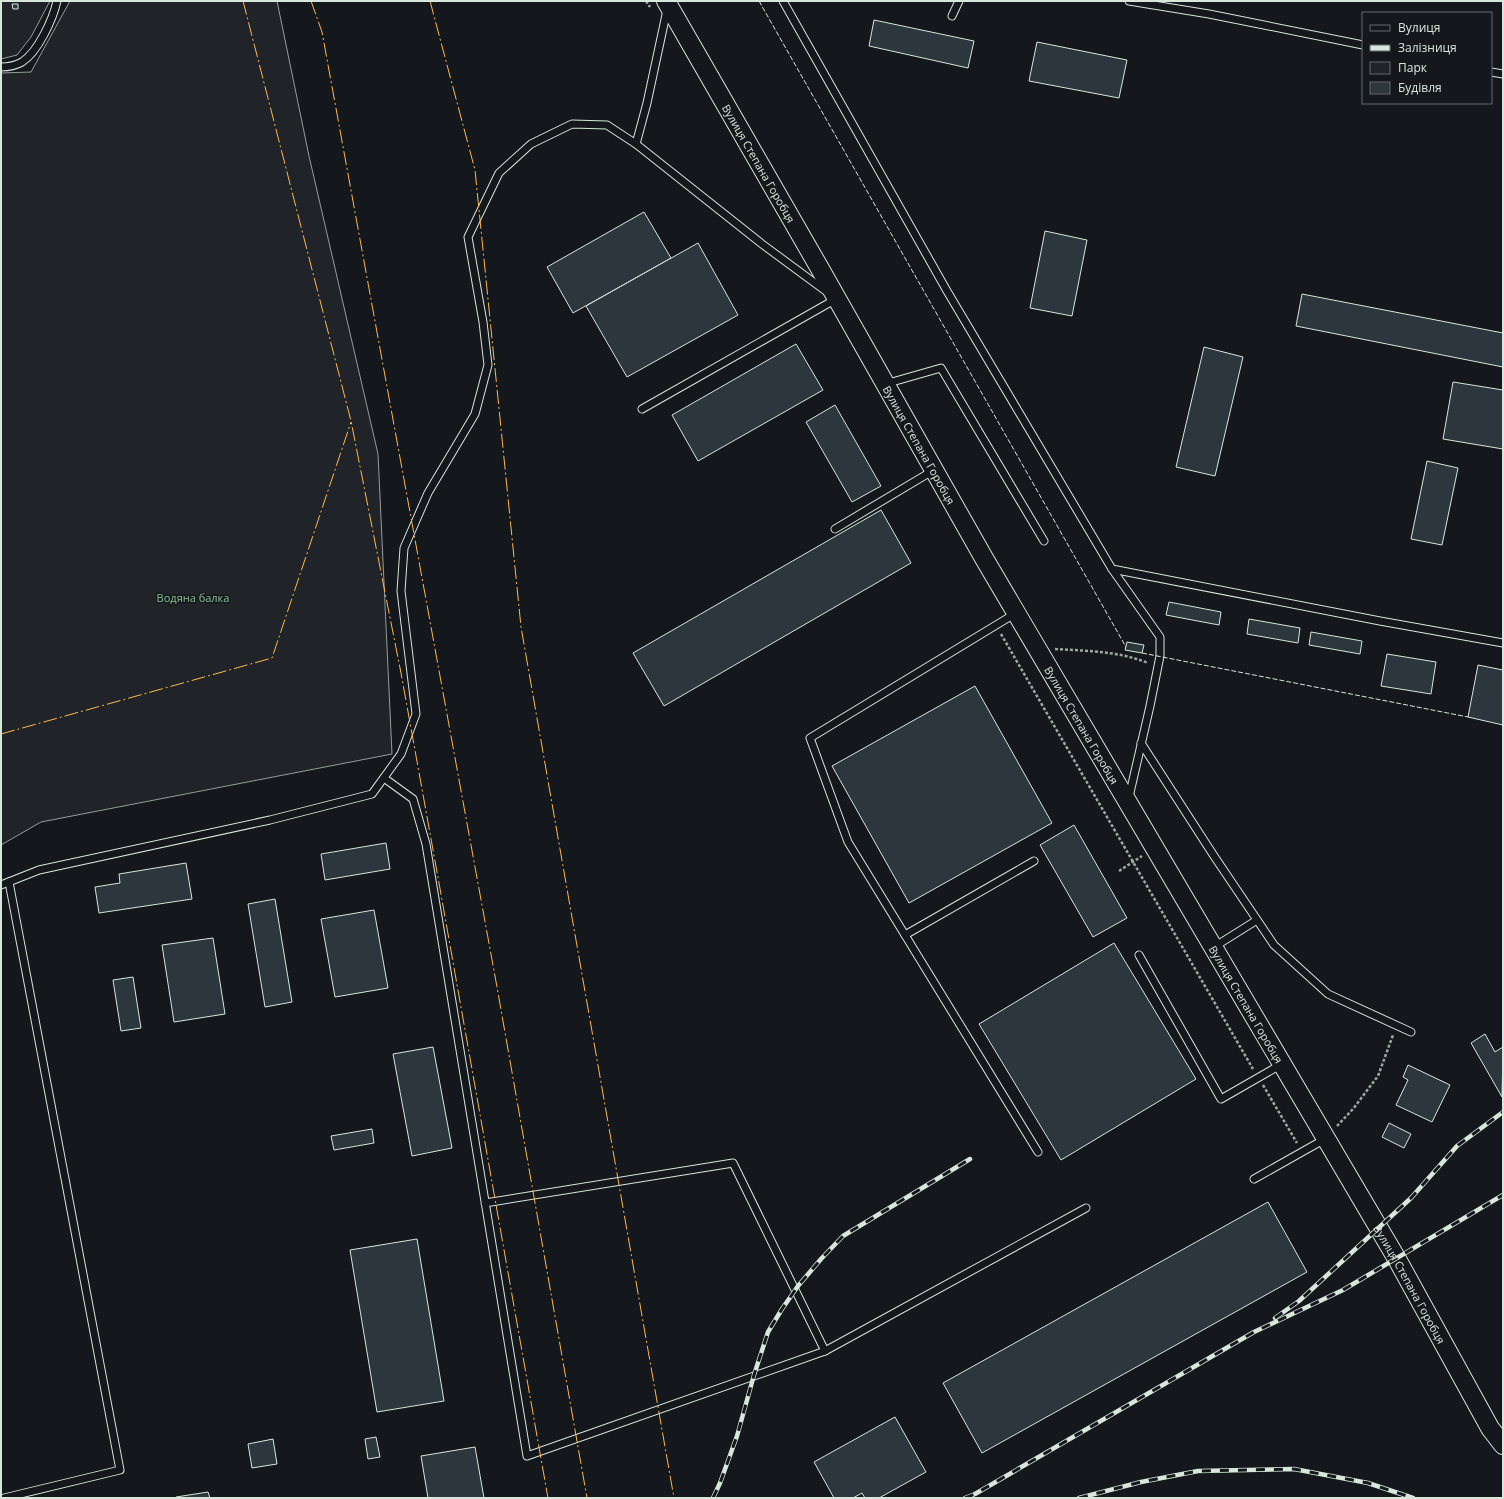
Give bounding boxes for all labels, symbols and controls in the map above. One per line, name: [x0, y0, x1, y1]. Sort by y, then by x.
legend: [1362, 12, 1492, 104]
text: Вулиця: [1398, 19, 1440, 36]
text: Залізниця: [1398, 39, 1457, 56]
text: Парк: [1398, 59, 1428, 76]
text: Будівля: [1398, 79, 1442, 96]
street label: Вулиця Степана Горобця: [719, 101, 799, 225]
street label: Вулиця Степана Горобця: [880, 383, 959, 507]
park label: Водяна балка: [157, 590, 229, 605]
street label: Вулиця Степана Горобця: [1042, 663, 1123, 787]
street label: Вулиця Степана Горобця: [1206, 942, 1287, 1066]
street label: Вулиця Степана Горобця: [1371, 1221, 1449, 1346]

